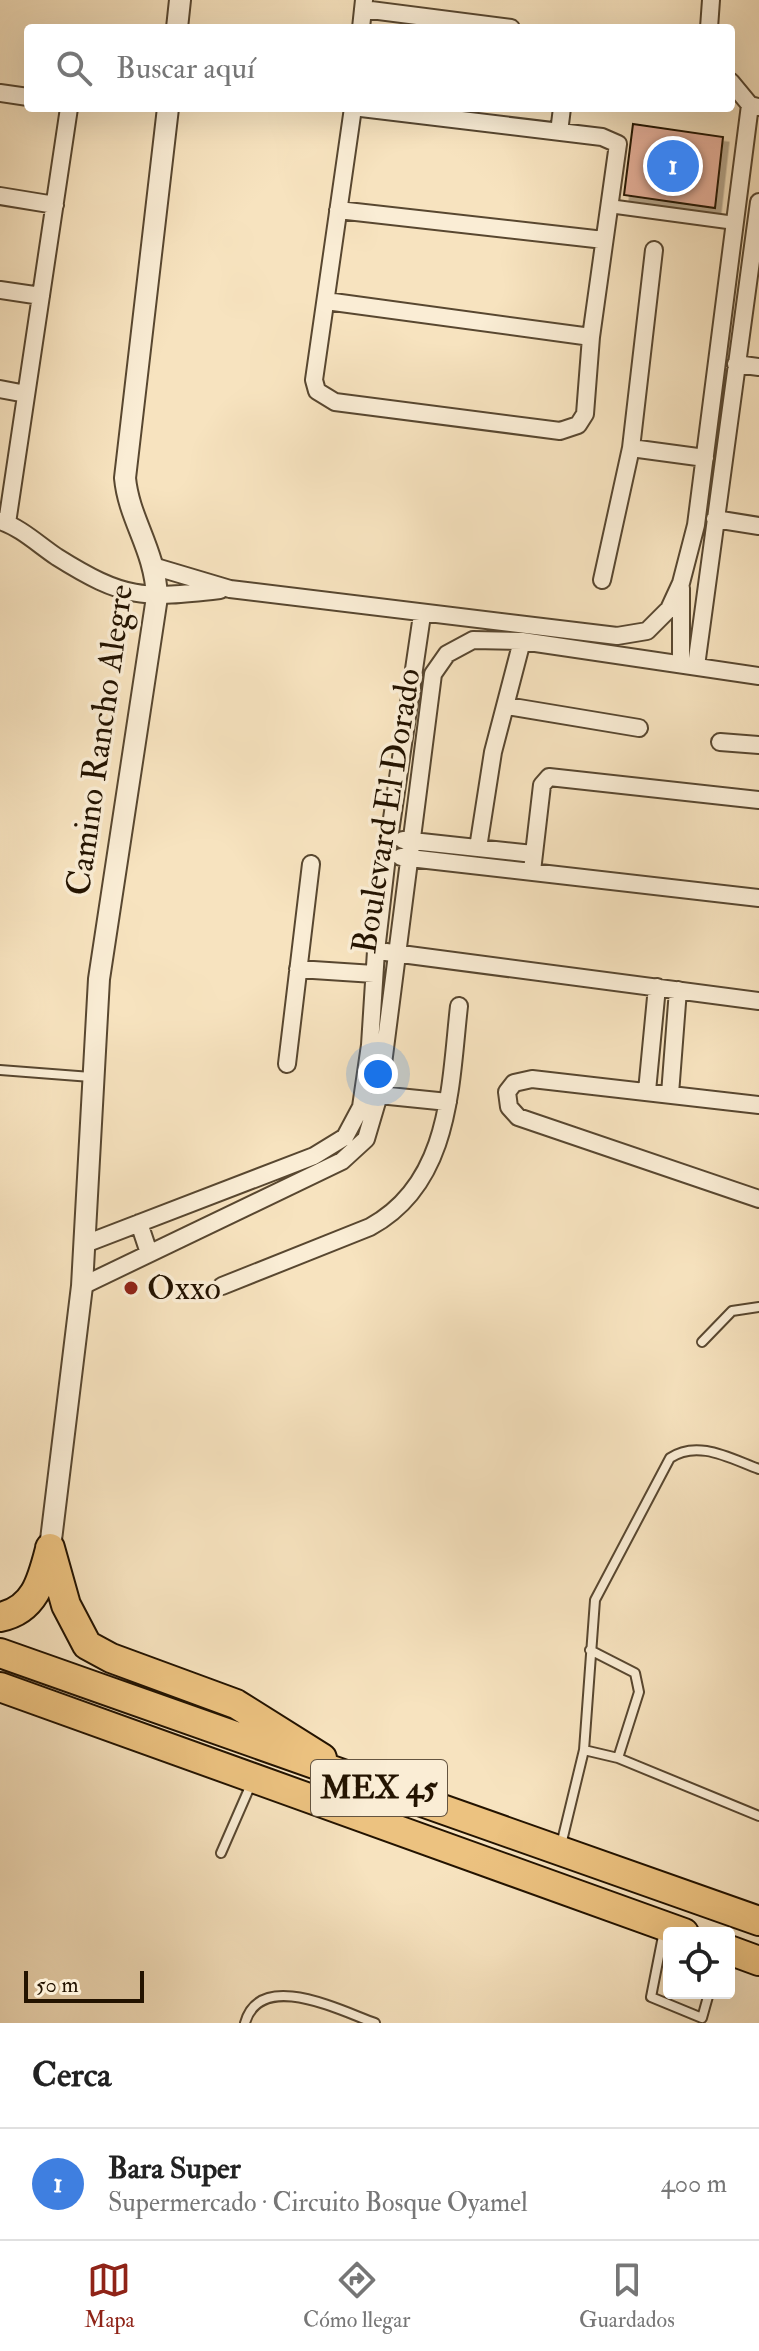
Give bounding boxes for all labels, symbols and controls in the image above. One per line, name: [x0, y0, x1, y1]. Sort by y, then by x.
search box: [24, 24, 735, 112]
icon: search: [52, 46, 96, 90]
text: Buscar aquí: [116, 50, 255, 87]
pin: 1: [647, 136, 699, 196]
street label: Camino Rancho Alegre: [57, 582, 143, 898]
street label: Boulevard El Dorado: [343, 665, 431, 957]
your location: [358, 1054, 398, 1094]
place label: Oxxo: [147, 1267, 221, 1310]
marker: Oxxo: [122, 1279, 140, 1297]
road number: MEX 45: [311, 1760, 447, 1816]
map controls: [663, 1927, 735, 1999]
button: locate: [663, 1927, 735, 1999]
scale bar: [24, 1967, 144, 2003]
text: 50 m: [36, 1971, 78, 1999]
text: Cerca: [32, 2054, 111, 2097]
text: Bara Super: [108, 2150, 241, 2187]
text: 1: [53, 2168, 63, 2200]
text: 400 m: [661, 2168, 727, 2200]
text: Supermercado · Circuito Bosque Oyamel: [108, 2187, 528, 2219]
tab: Mapa: [84, 2258, 135, 2334]
tab: Cómo llegar: [303, 2258, 410, 2334]
tab: Guardados: [579, 2258, 675, 2334]

